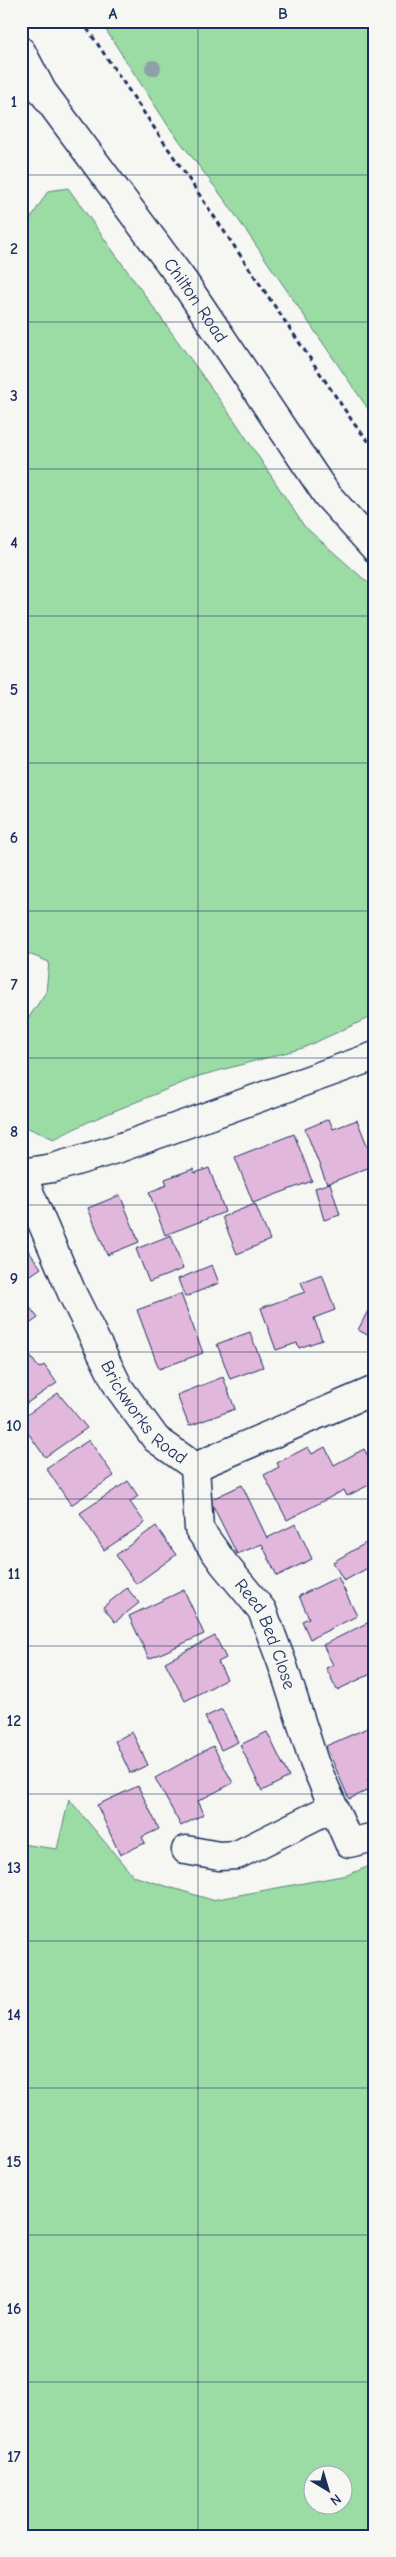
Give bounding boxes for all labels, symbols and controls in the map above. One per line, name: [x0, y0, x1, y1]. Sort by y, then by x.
text: A: [109, 5, 118, 23]
text: B: [278, 5, 288, 23]
text: 1: [11, 93, 17, 111]
text: 2: [10, 240, 18, 258]
street label: Chilton Road: [159, 254, 232, 347]
text: 3: [10, 387, 18, 405]
text: 4: [10, 534, 18, 552]
text: 5: [10, 681, 18, 699]
text: 6: [10, 829, 18, 847]
text: 7: [10, 976, 18, 994]
text: 8: [10, 1123, 18, 1141]
text: 9: [10, 1270, 18, 1288]
street label: Brickworks Road: [97, 1357, 191, 1468]
text: 10: [6, 1417, 22, 1435]
text: 11: [8, 1565, 20, 1583]
street label: Reed Bed Close: [230, 1575, 300, 1692]
text: 12: [7, 1712, 21, 1730]
text: 13: [7, 1859, 21, 1877]
text: 14: [7, 2006, 21, 2024]
text: 15: [7, 2153, 21, 2171]
text: 16: [7, 2300, 21, 2318]
text: 17: [7, 2448, 22, 2466]
north arrow: [304, 2464, 354, 2514]
text: N: [327, 2490, 345, 2509]

